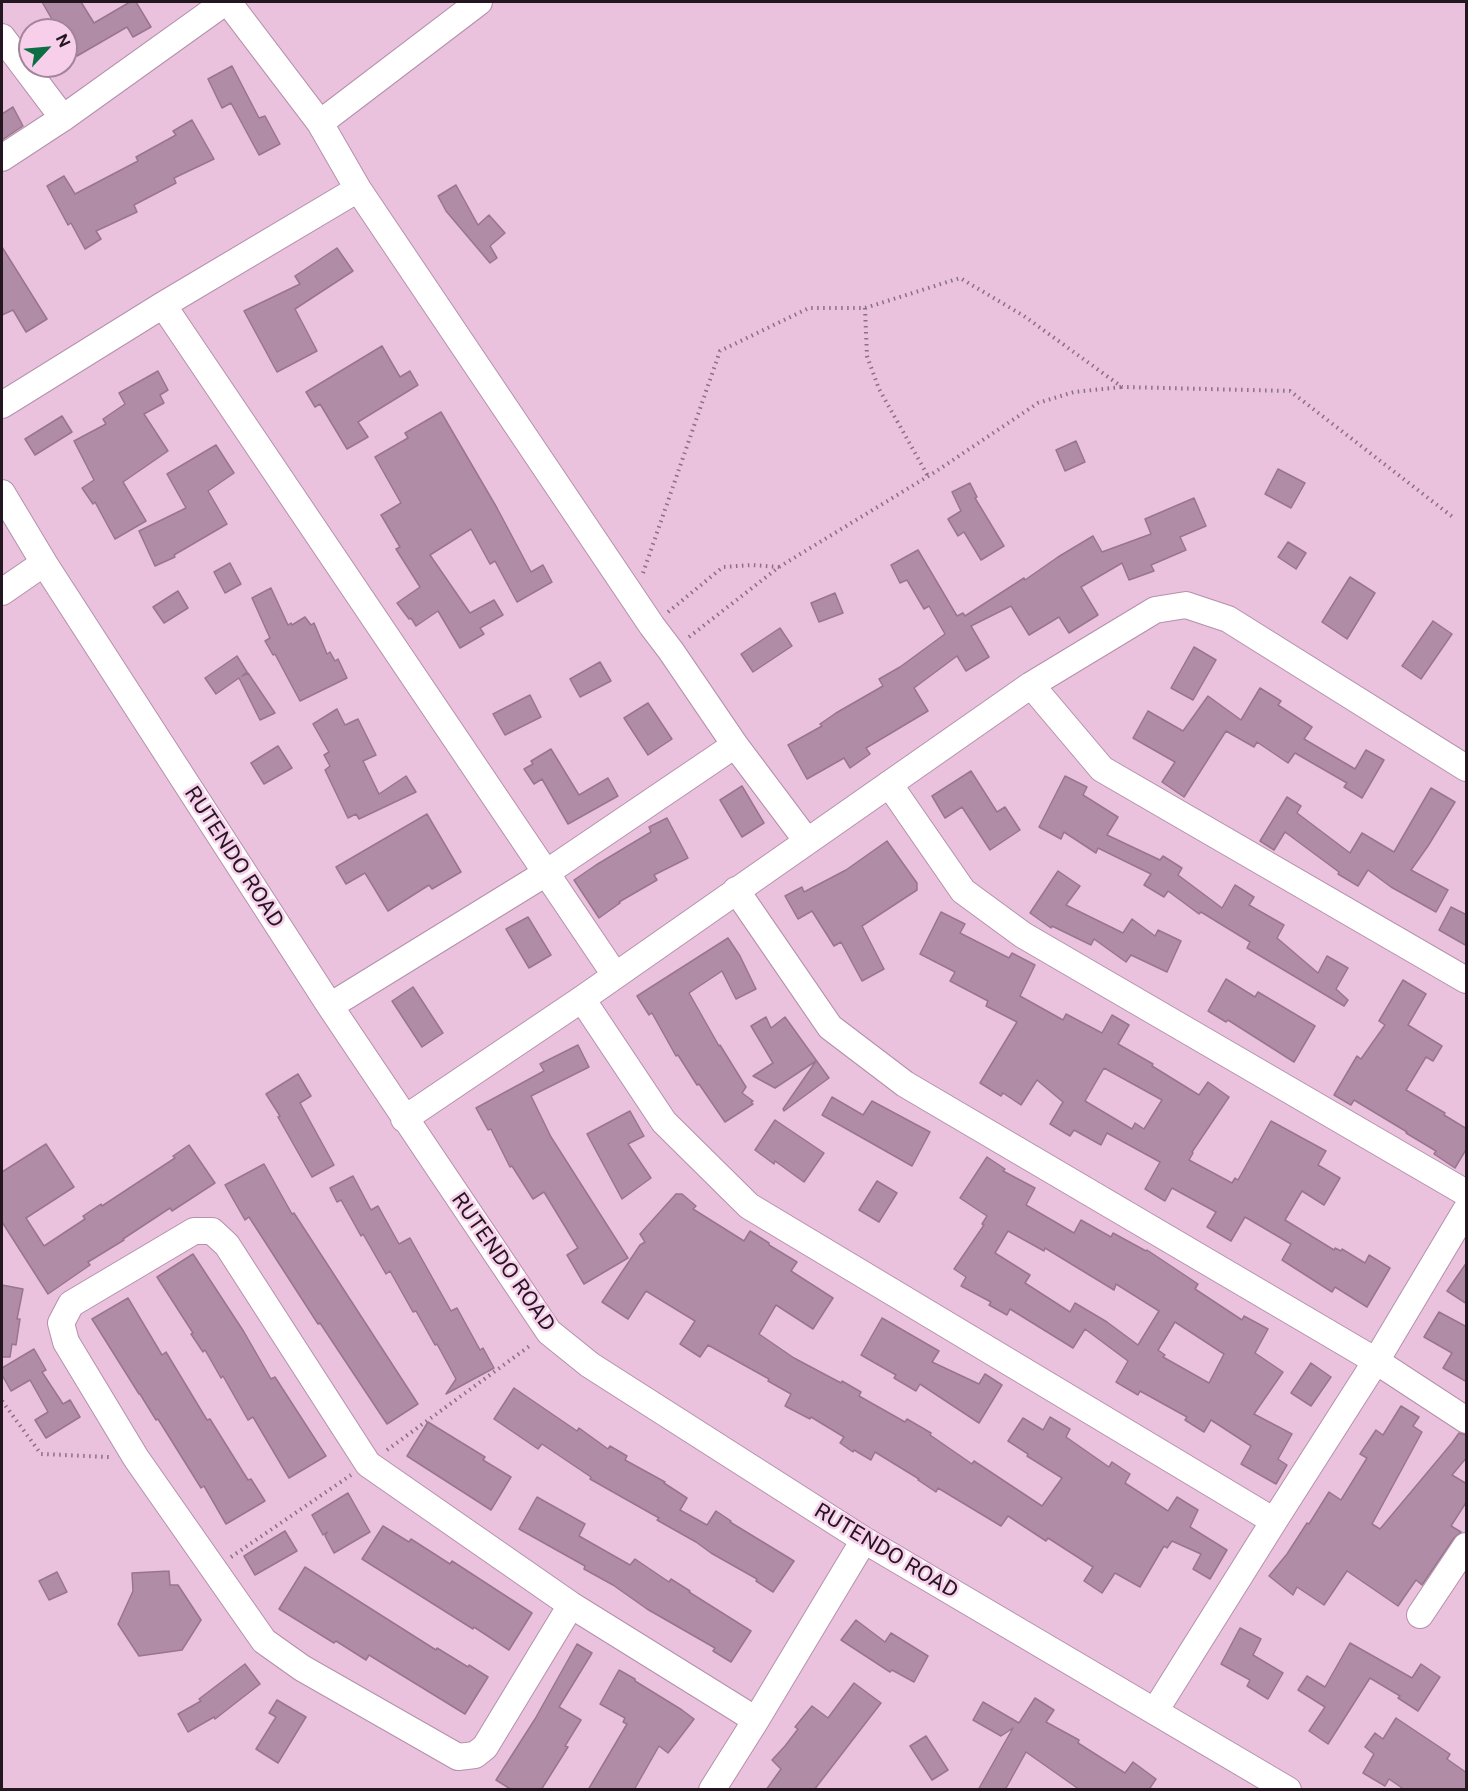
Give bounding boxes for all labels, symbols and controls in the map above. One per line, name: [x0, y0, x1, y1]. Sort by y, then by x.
north arrow: [18, 18, 78, 78]
text: N: [52, 31, 74, 51]
street label: RUTENDO ROAD: [179, 782, 289, 932]
street label: RUTENDO ROAD: [446, 1188, 560, 1336]
street label: RUTENDO ROAD: [810, 1498, 962, 1604]

